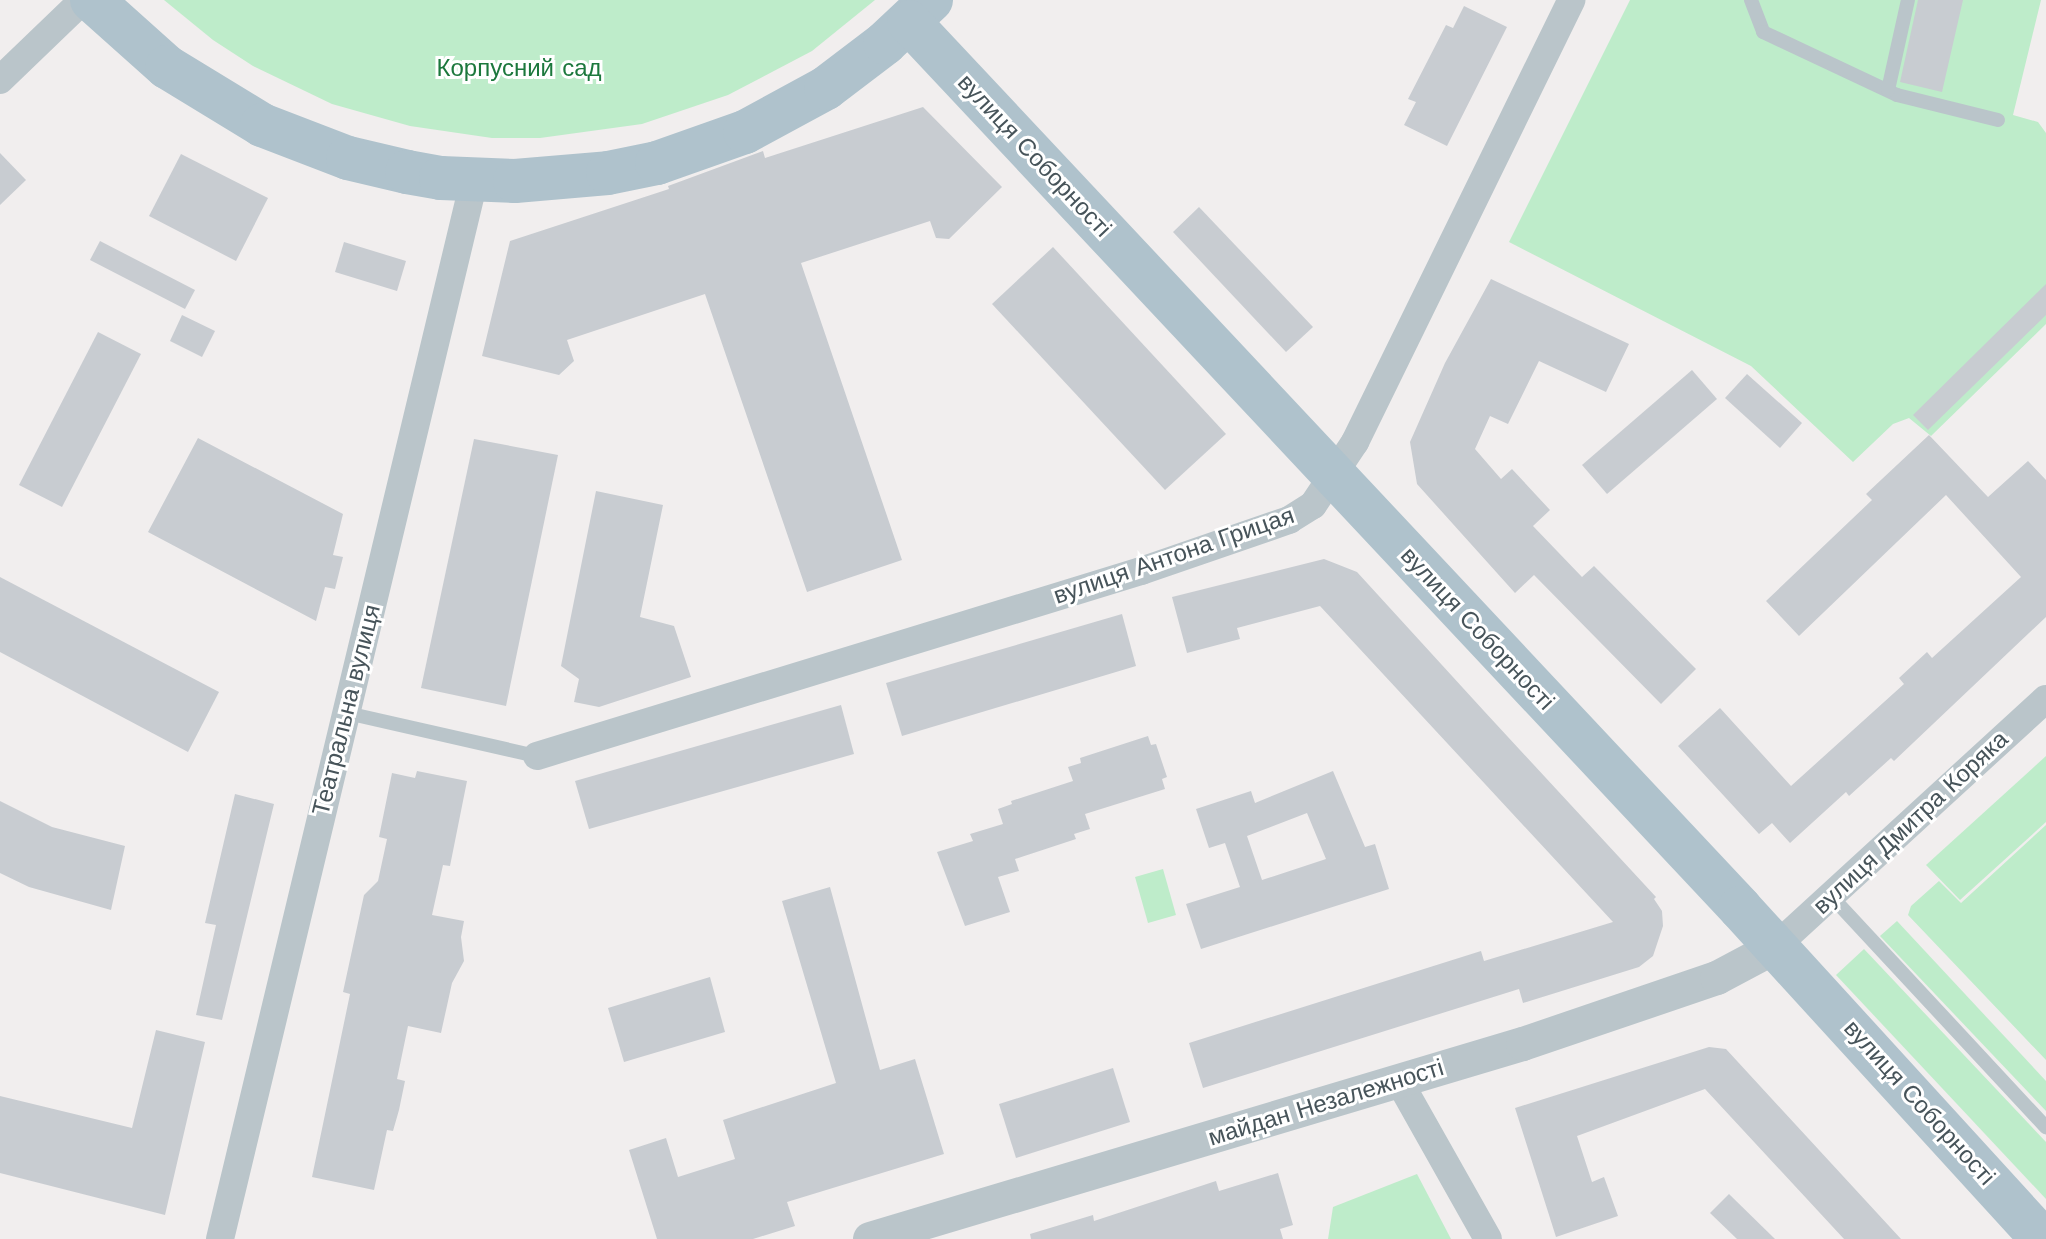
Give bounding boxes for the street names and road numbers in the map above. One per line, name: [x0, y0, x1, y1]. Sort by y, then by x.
street label: вулиця Соборності: [951, 69, 1117, 243]
street label: вулиця Антона Грицая: [1050, 501, 1298, 611]
street label: вулиця Соборності: [1394, 542, 1560, 716]
street label: Театральна вулиця: [307, 602, 387, 818]
street label: вулиця Дмитра Коряка: [1808, 725, 2014, 921]
street label: вулиця Соборності: [1837, 1015, 2001, 1191]
street label: майдан Незалежності: [1205, 1053, 1447, 1153]

